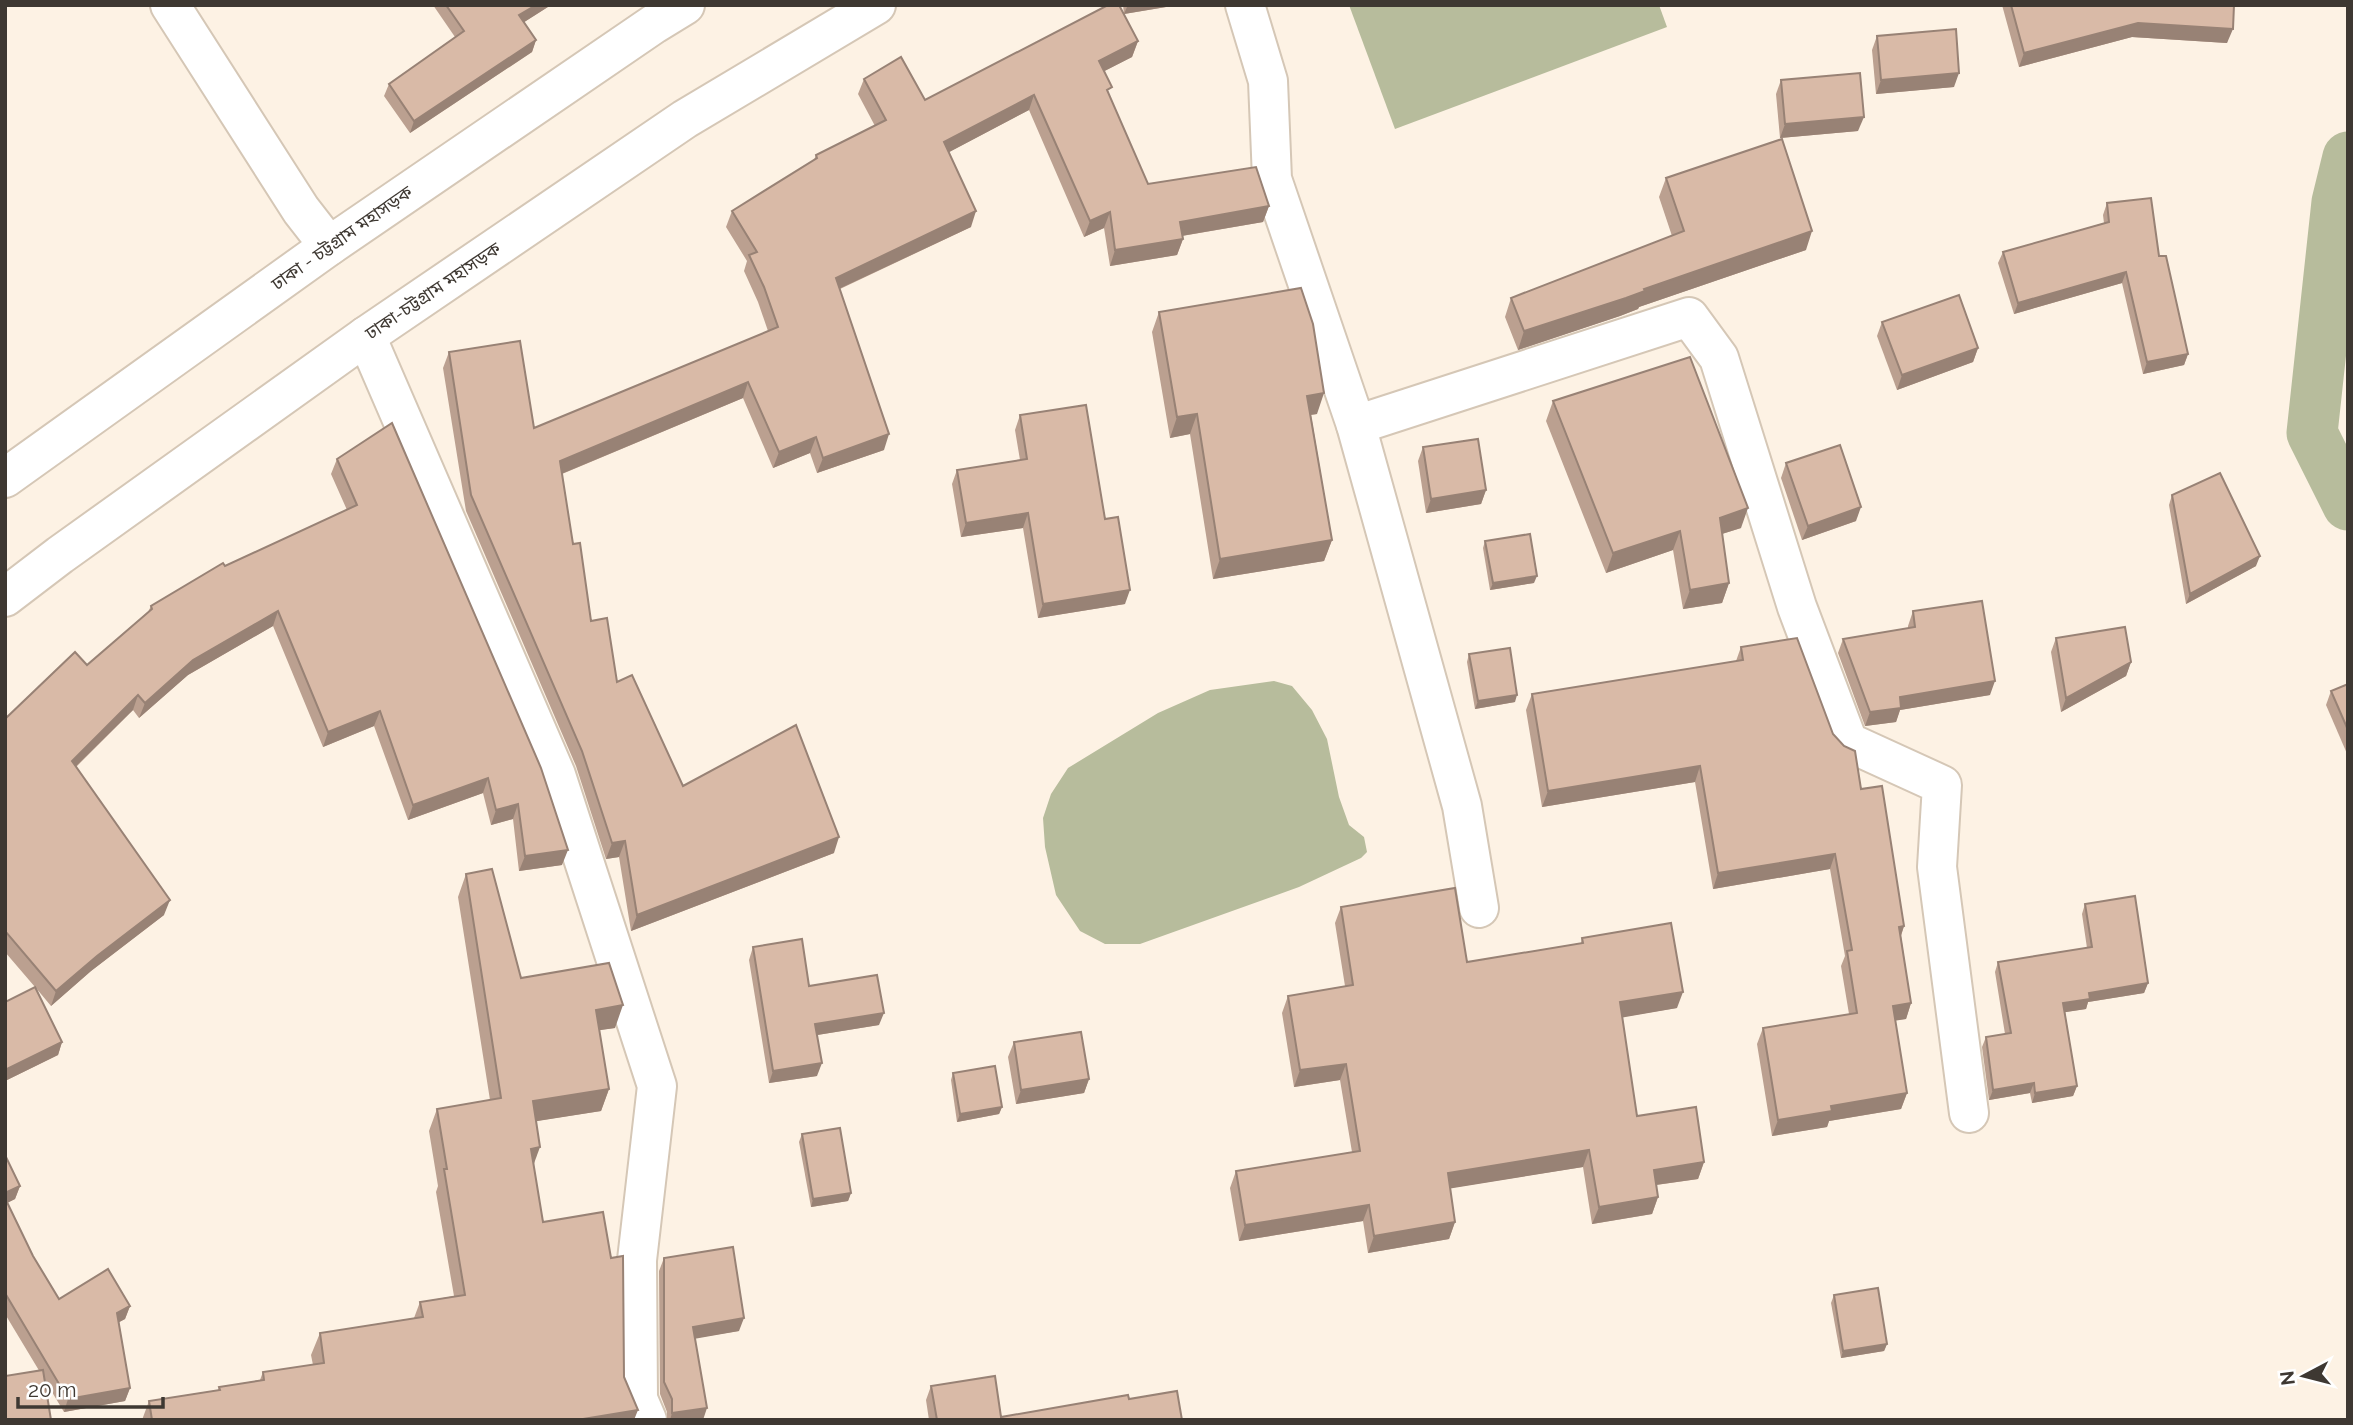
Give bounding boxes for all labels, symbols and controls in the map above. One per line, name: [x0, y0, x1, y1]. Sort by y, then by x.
street label: ঢাকা - চট্টগ্রাম মহাসড়ক: [266, 181, 417, 295]
street label: ঢাকা-চট্টগ্রাম মহাসড়ক: [360, 237, 505, 344]
north arrow: [2269, 1341, 2339, 1411]
scale bar: [18, 1366, 163, 1410]
text: N: [2275, 1370, 2299, 1387]
text: 20 m: [28, 1377, 76, 1402]

